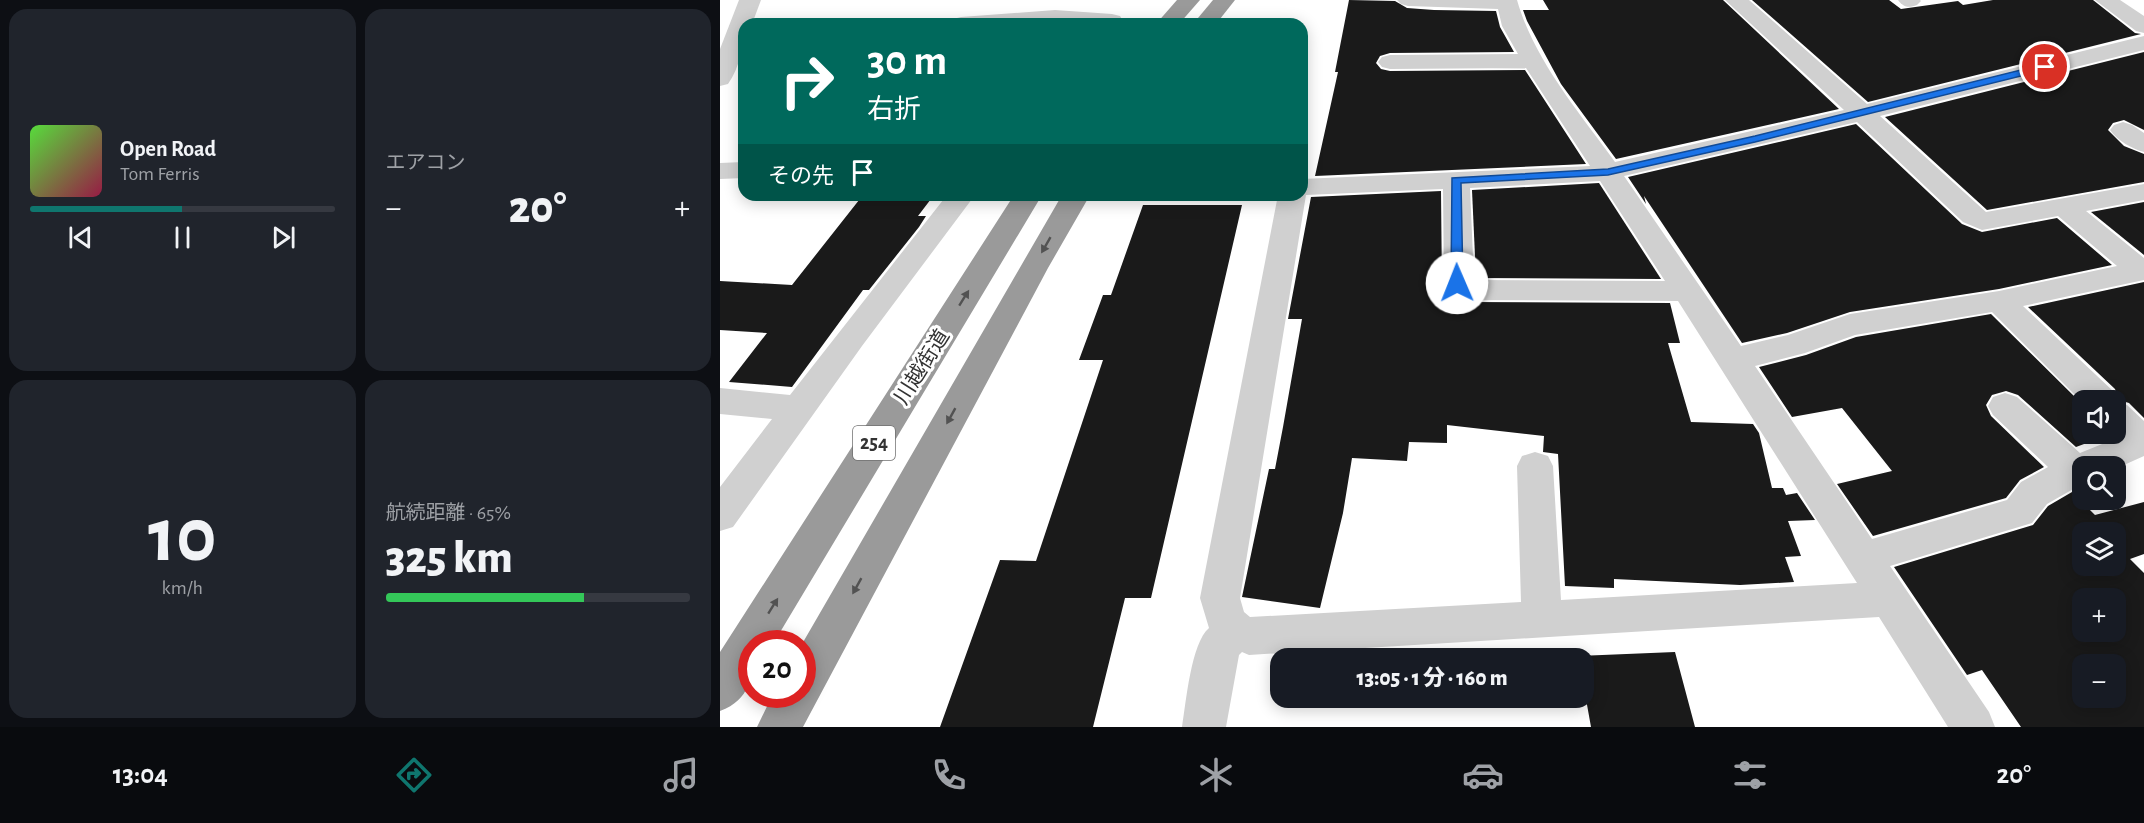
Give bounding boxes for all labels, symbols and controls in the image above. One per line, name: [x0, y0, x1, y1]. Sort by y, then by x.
text: 30 m: [867, 40, 947, 82]
pin: [2019, 41, 2070, 92]
icon: right: [768, 42, 846, 120]
icon: arrive: [2028, 50, 2061, 83]
text: 右折: [867, 96, 921, 123]
text: Open Road: [120, 138, 216, 160]
text: エアコン: [386, 153, 466, 173]
icon: arrive: [846, 156, 879, 189]
text: Tom Ferris: [120, 164, 200, 184]
text: その先: [768, 165, 834, 187]
text: 20°: [509, 186, 567, 231]
text: −: [386, 192, 401, 225]
text: +: [674, 192, 690, 225]
icon: previous: [64, 221, 97, 254]
icon: pause: [166, 221, 199, 254]
icon: next: [267, 221, 300, 254]
one-way arrow: [1041, 237, 1051, 254]
position arrow: [1425, 251, 1489, 315]
one-way arrow: [959, 289, 970, 306]
street label: 川越街道: [890, 325, 953, 408]
map controls: [2072, 390, 2126, 708]
button: sound: [2072, 390, 2126, 444]
one-way arrow: [946, 408, 956, 425]
road number: 254: [853, 426, 895, 460]
button: search: [2072, 456, 2126, 510]
text: 10: [148, 498, 217, 576]
text: 航続距離 · 65%: [386, 503, 511, 523]
button: layers: [2072, 522, 2126, 576]
text: 325 km: [386, 536, 513, 581]
text: km/h: [162, 578, 203, 598]
one-way arrow: [852, 578, 862, 595]
button: +: [2072, 588, 2126, 642]
one-way arrow: [767, 598, 778, 614]
speed limit sign: 20: [738, 630, 816, 708]
button: −: [2072, 654, 2126, 708]
text: 13:05 · 1 分 · 160 m: [1356, 667, 1508, 689]
icon: directions: [393, 754, 435, 796]
icon: music: [660, 754, 702, 796]
icon: phone: [928, 754, 970, 796]
icon: climate: [1195, 754, 1237, 796]
icon: car: [1462, 754, 1504, 796]
icon: filters: [1729, 754, 1771, 796]
text: 13:04: [113, 761, 168, 788]
text: 20°: [1997, 761, 2031, 788]

